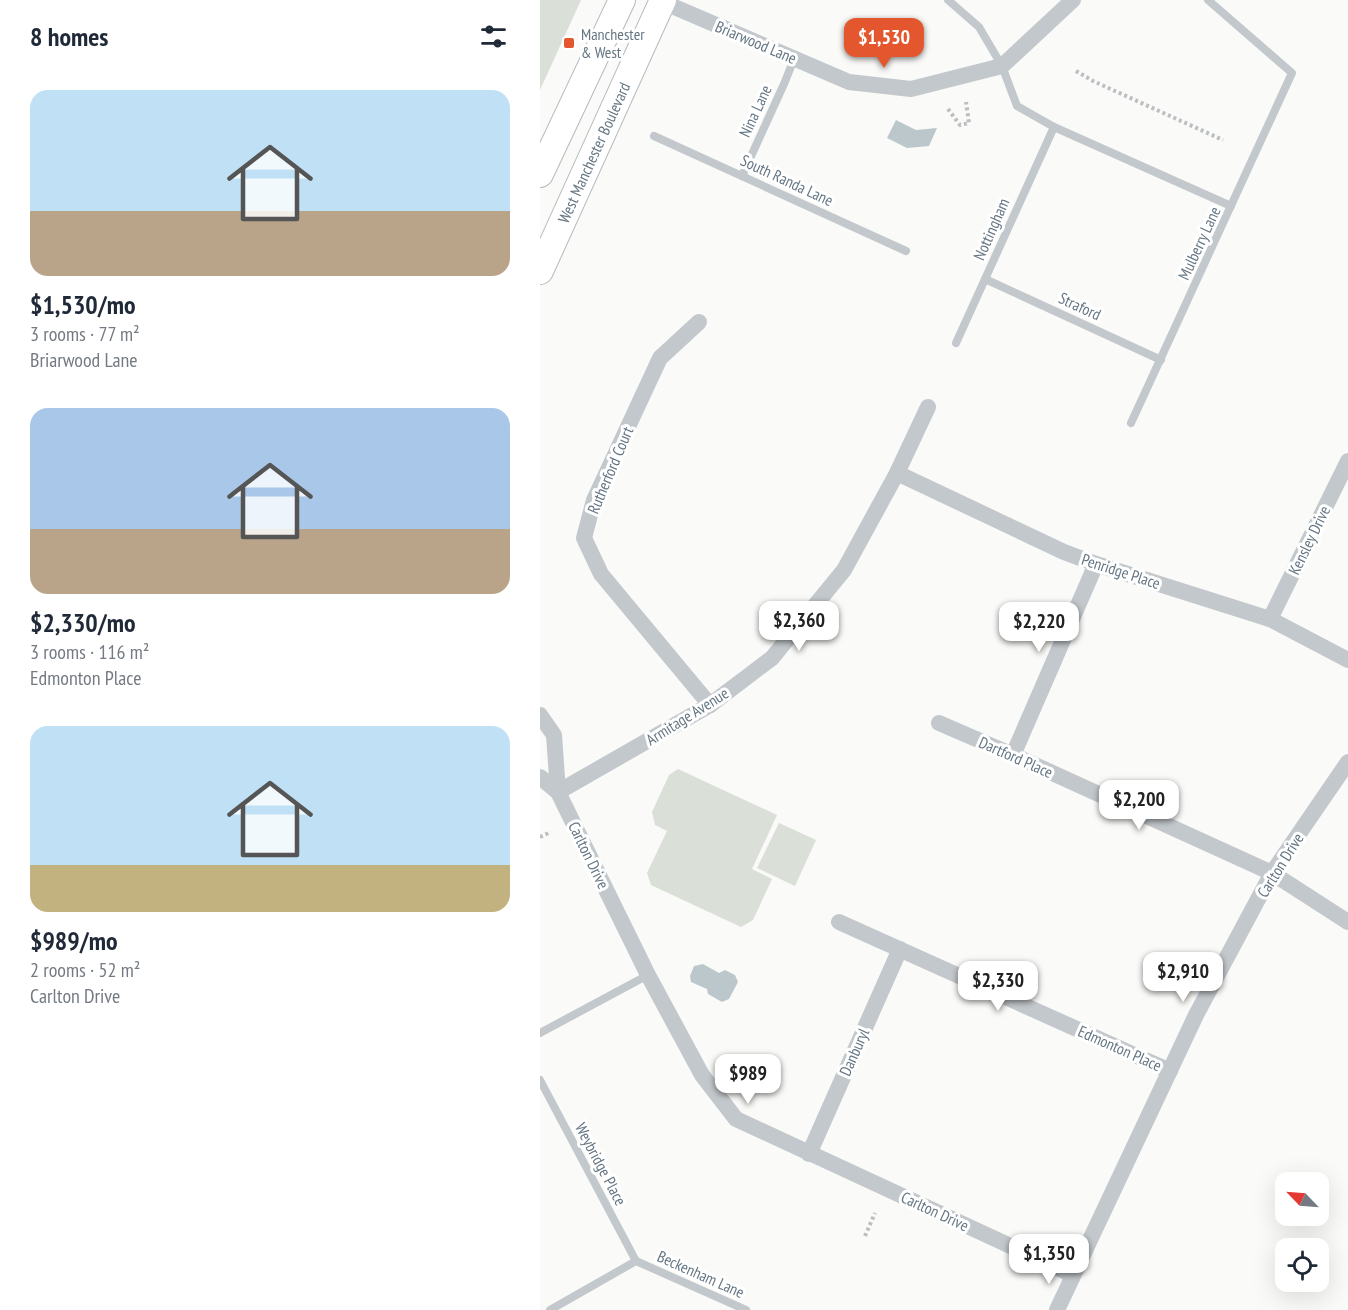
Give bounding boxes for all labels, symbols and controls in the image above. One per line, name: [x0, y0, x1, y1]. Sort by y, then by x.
street label: Briarwood Lane: [712, 16, 800, 68]
pin: $1,530: [835, 18, 933, 69]
text: 8 homes: [30, 20, 108, 53]
icon: filters: [477, 20, 510, 53]
place label: Manchester & West: [581, 24, 645, 62]
text: $1,530: [858, 24, 910, 50]
marker: Manchester & West: [562, 36, 576, 50]
street label: West Manchester Boulevard: [553, 79, 634, 226]
street label: Nina Lane: [734, 82, 776, 140]
icon: home: [216, 129, 324, 237]
street label: South Randa Lane: [738, 150, 836, 210]
street label: Nottingham: [969, 195, 1013, 263]
street label: Mulberry Lane: [1173, 203, 1225, 283]
text: $1,530/mo: [30, 288, 136, 321]
street label: Straford: [1056, 288, 1104, 324]
text: 3 rooms · 77 m²: [30, 321, 140, 347]
text: Briarwood Lane: [30, 347, 138, 373]
street label: Rutherford Court: [583, 423, 638, 517]
icon: home: [216, 447, 324, 555]
street label: Kensley Drive: [1284, 502, 1334, 578]
street label: Penridge Place: [1079, 549, 1163, 593]
pin: $2,360: [750, 601, 848, 652]
pin: $2,220: [990, 602, 1088, 653]
text: $2,330/mo: [30, 606, 136, 639]
text: $2,360: [773, 607, 825, 633]
text: $2,220: [1013, 608, 1065, 634]
text: 3 rooms · 116 m²: [30, 639, 149, 665]
text: Edmonton Place: [30, 665, 141, 691]
street label: Armitage Avenue: [642, 683, 732, 749]
street label: Dartford Place: [976, 732, 1056, 782]
icon: home: [216, 765, 324, 873]
pin: $2,200: [1090, 780, 1188, 831]
text: $2,200: [1113, 786, 1165, 812]
street label: Carlton Drive: [564, 818, 614, 892]
street label: Carlton Drive: [1252, 829, 1308, 901]
text: $989/mo: [30, 924, 118, 957]
pin: $2,910: [1134, 952, 1232, 1003]
text: 2 rooms · 52 m²: [30, 957, 140, 983]
text: $2,910: [1157, 958, 1209, 984]
pin: $2,330: [949, 961, 1047, 1012]
text: $2,330: [972, 967, 1024, 993]
text: Carlton Drive: [30, 983, 120, 1009]
street label: Edmonton Place: [1075, 1021, 1165, 1075]
street label: Danburyl: [835, 1025, 873, 1079]
pin: $989: [712, 1054, 784, 1105]
text: $989: [729, 1060, 767, 1086]
street label: Weybridge Place: [571, 1119, 631, 1209]
north arrow: [1275, 1172, 1329, 1226]
map controls: [1275, 1172, 1329, 1292]
street label: Carlton Drive: [898, 1187, 972, 1235]
pin: $1,350: [1000, 1234, 1098, 1285]
button: locate: [1275, 1238, 1329, 1292]
text: $1,350: [1023, 1240, 1075, 1266]
street label: Beckenham Lane: [654, 1246, 748, 1302]

